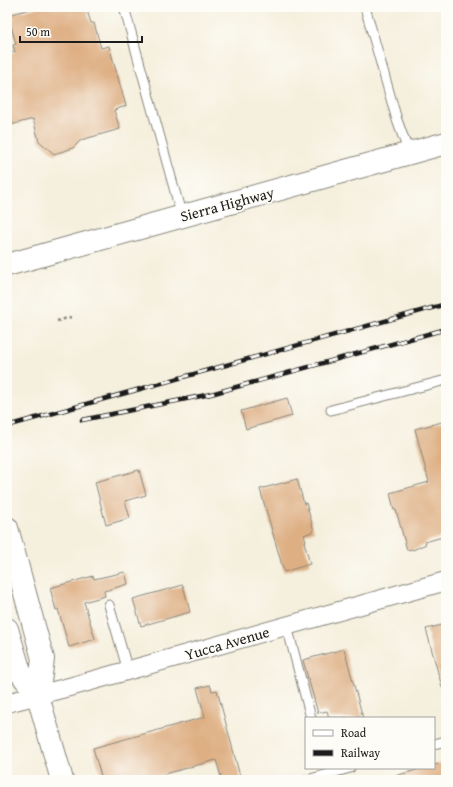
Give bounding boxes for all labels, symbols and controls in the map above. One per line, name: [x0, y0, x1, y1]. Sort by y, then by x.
scale bar: [20, 18, 142, 44]
text: 50 m: [26, 23, 50, 40]
street label: Sierra Highway: [178, 181, 277, 227]
street label: Yucca Avenue: [182, 621, 272, 665]
legend: [305, 717, 435, 769]
text: Road: [341, 724, 367, 741]
text: Railway: [341, 744, 380, 761]

